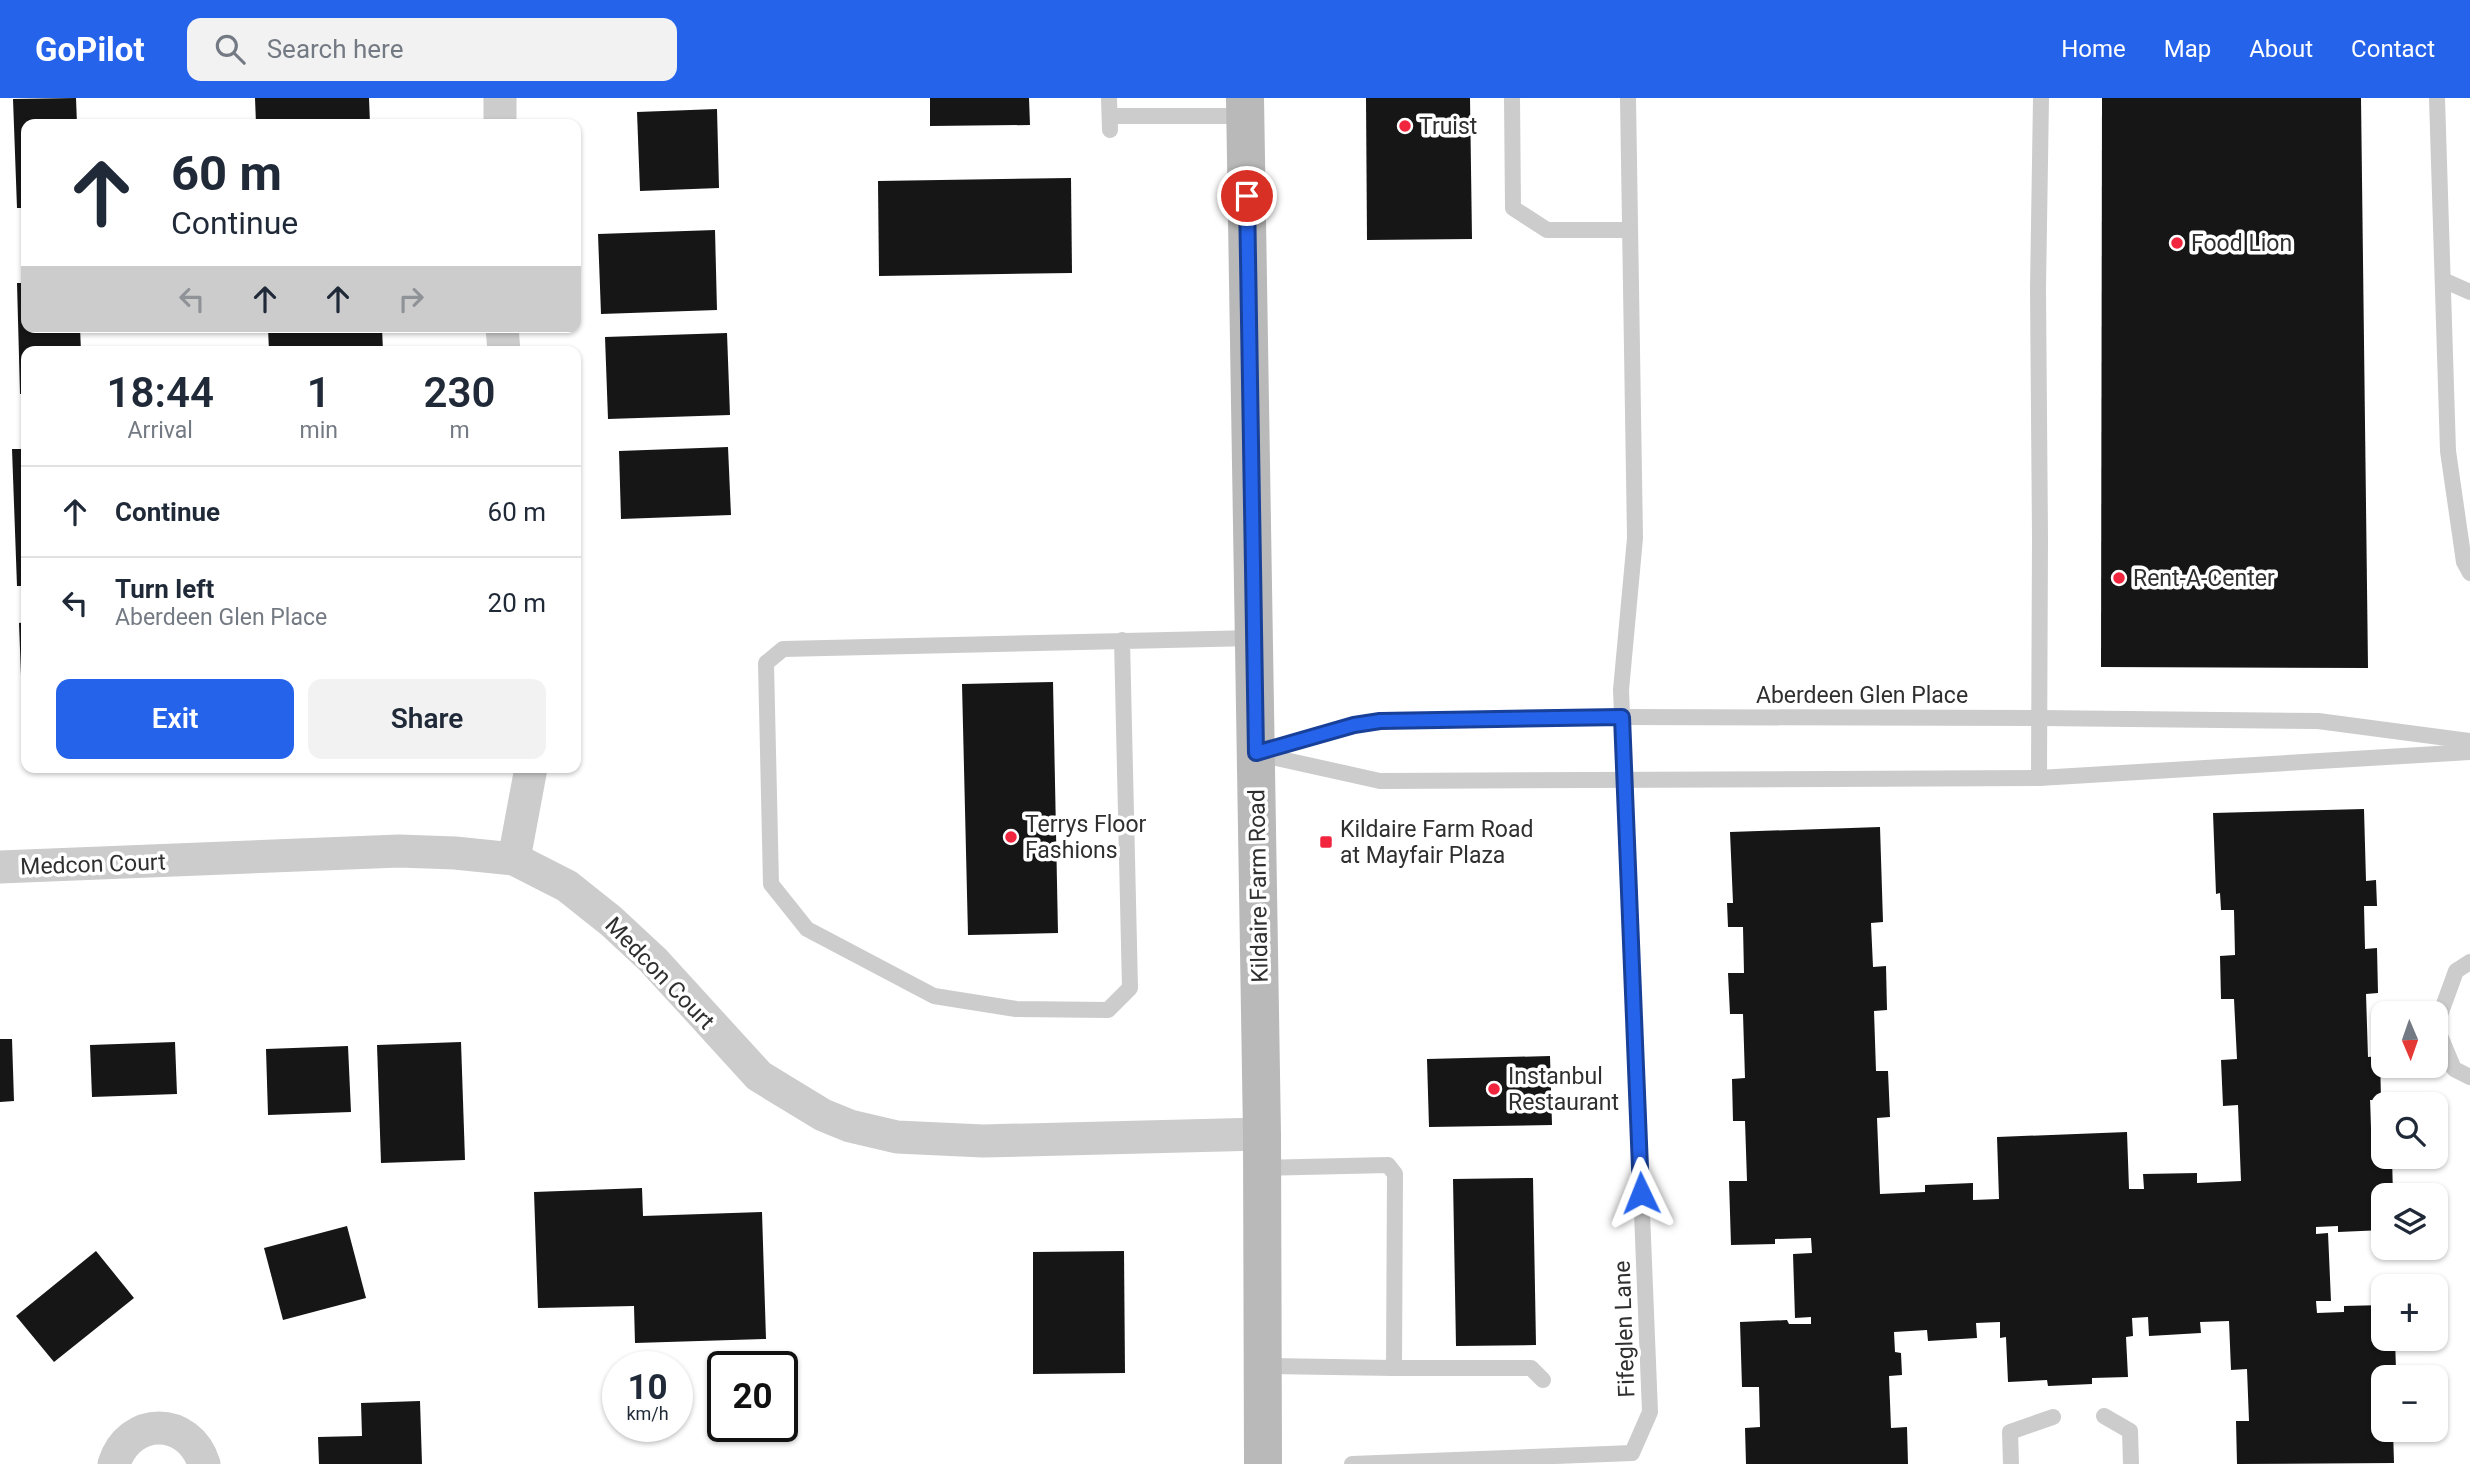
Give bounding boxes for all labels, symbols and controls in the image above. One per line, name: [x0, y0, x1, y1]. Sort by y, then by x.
search box: [187, 18, 677, 81]
text: GoPilot: [35, 30, 145, 69]
icon: search: [211, 30, 249, 68]
text: Search here: [267, 34, 403, 64]
text: Home: [2061, 35, 2126, 63]
text: Map: [2164, 35, 2211, 63]
text: About: [2249, 35, 2313, 63]
text: Contact: [2351, 35, 2435, 63]
place label: Truist: [1419, 113, 1477, 140]
marker: Truist: [1397, 118, 1413, 134]
text: 60 m: [171, 145, 282, 202]
icon: ahead: [56, 147, 147, 238]
pin: [1217, 166, 1277, 226]
icon: arrive: [1228, 177, 1266, 215]
text: Continue: [171, 204, 298, 242]
place label: Food Lion: [2191, 230, 2292, 257]
marker: Food Lion: [2169, 235, 2185, 251]
icon: left: [173, 280, 211, 318]
icon: ahead: [246, 280, 284, 318]
icon: ahead: [319, 280, 357, 318]
icon: right: [392, 280, 430, 318]
text: 18:44: [107, 368, 214, 417]
text: 1: [307, 368, 331, 417]
text: 230: [423, 368, 495, 417]
text: Arrival: [128, 417, 193, 444]
text: min: [299, 417, 338, 444]
text: m: [449, 417, 470, 444]
icon: ahead: [56, 493, 94, 531]
text: Continue: [115, 497, 220, 527]
text: 60 m: [488, 497, 546, 527]
place label: Rent-A-Center: [2133, 565, 2275, 592]
marker: Rent-A-Center: [2111, 570, 2127, 586]
text: Turn left: [115, 574, 214, 604]
icon: left: [56, 584, 94, 622]
text: 20 m: [488, 588, 546, 618]
text: Aberdeen Glen Place: [115, 604, 327, 631]
button: Exit: [56, 679, 294, 759]
button: Share: [308, 679, 546, 759]
street label: Aberdeen Glen Place: [1756, 682, 1968, 709]
street label: Kildaire Farm Road: [1243, 789, 1274, 983]
place label: Terrys Floor Fashions: [1025, 811, 1147, 864]
place label: Kildaire Farm Road at Mayfair Plaza: [1340, 816, 1533, 869]
marker: Terrys Floor Fashions: [1003, 829, 1019, 845]
marker: Kildaire Farm Road at Mayfair Plaza: [1318, 834, 1334, 850]
street label: Medcon Court: [20, 848, 166, 881]
street label: Medcon Court: [599, 912, 720, 1035]
north arrow: [2371, 1001, 2448, 1078]
map controls: [2371, 1001, 2448, 1442]
place label: Instanbul Restaurant: [1508, 1063, 1619, 1116]
marker: Instanbul Restaurant: [1486, 1081, 1502, 1097]
button: search: [2371, 1092, 2448, 1169]
position arrow: [1604, 1156, 1678, 1230]
button: layers: [2371, 1183, 2448, 1260]
street label: Fifeglen Lane: [1609, 1260, 1640, 1398]
button: +: [2371, 1274, 2448, 1351]
speed limit sign: 20: [707, 1351, 798, 1442]
button: −: [2371, 1365, 2448, 1442]
text: 10: [627, 1367, 668, 1408]
text: km/h: [626, 1403, 669, 1424]

